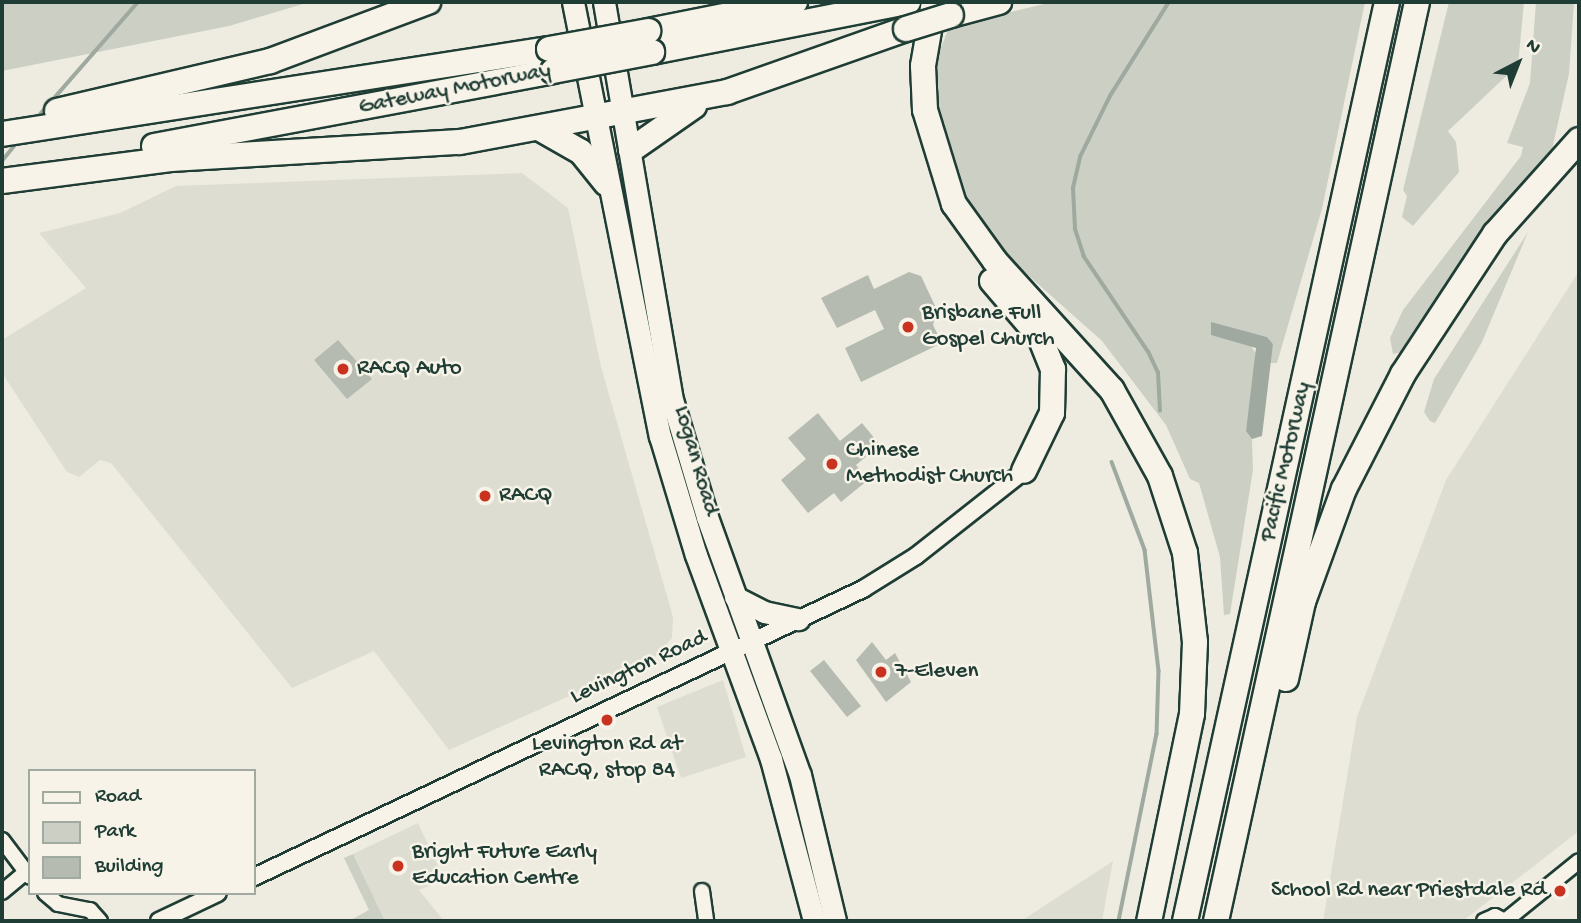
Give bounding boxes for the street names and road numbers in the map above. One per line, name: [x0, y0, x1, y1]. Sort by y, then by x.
street label: Gateway Motorway: [357, 58, 553, 122]
street label: Pacific Motorway: [1255, 380, 1319, 544]
street label: Logan Road: [666, 403, 724, 519]
street label: Levington Road: [566, 624, 712, 712]

